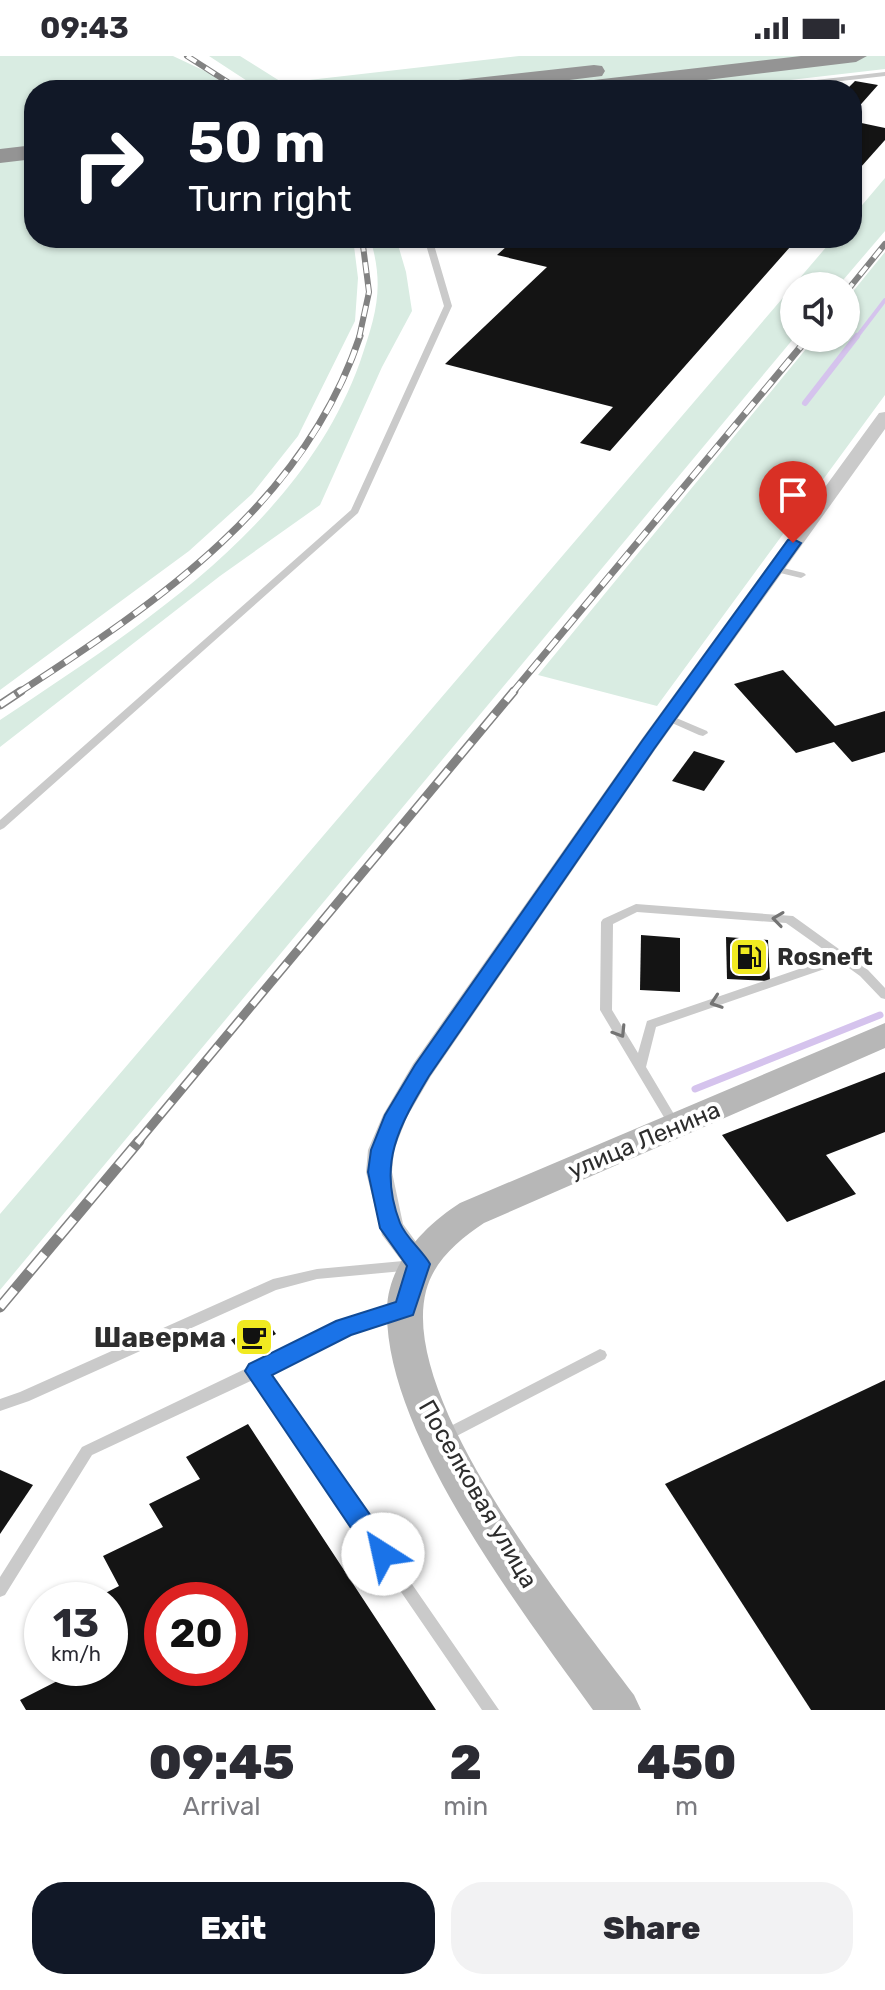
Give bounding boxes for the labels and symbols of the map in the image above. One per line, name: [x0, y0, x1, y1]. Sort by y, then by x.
pin: [759, 461, 827, 543]
one-way arrow: [771, 911, 784, 928]
fuel station icon: Rosneft: [728, 936, 770, 978]
place label: Rosneft: [777, 943, 873, 971]
one-way arrow: [710, 992, 724, 1008]
one-way arrow: [610, 1023, 625, 1038]
street label: улица Ленина: [564, 1095, 724, 1185]
cafe icon: Шаверма: [233, 1316, 275, 1358]
place label: Шаверма: [94, 1321, 226, 1354]
street label: Поселковая улица: [413, 1395, 543, 1593]
position arrow: [341, 1512, 425, 1596]
speed limit sign: 20: [144, 1582, 248, 1686]

